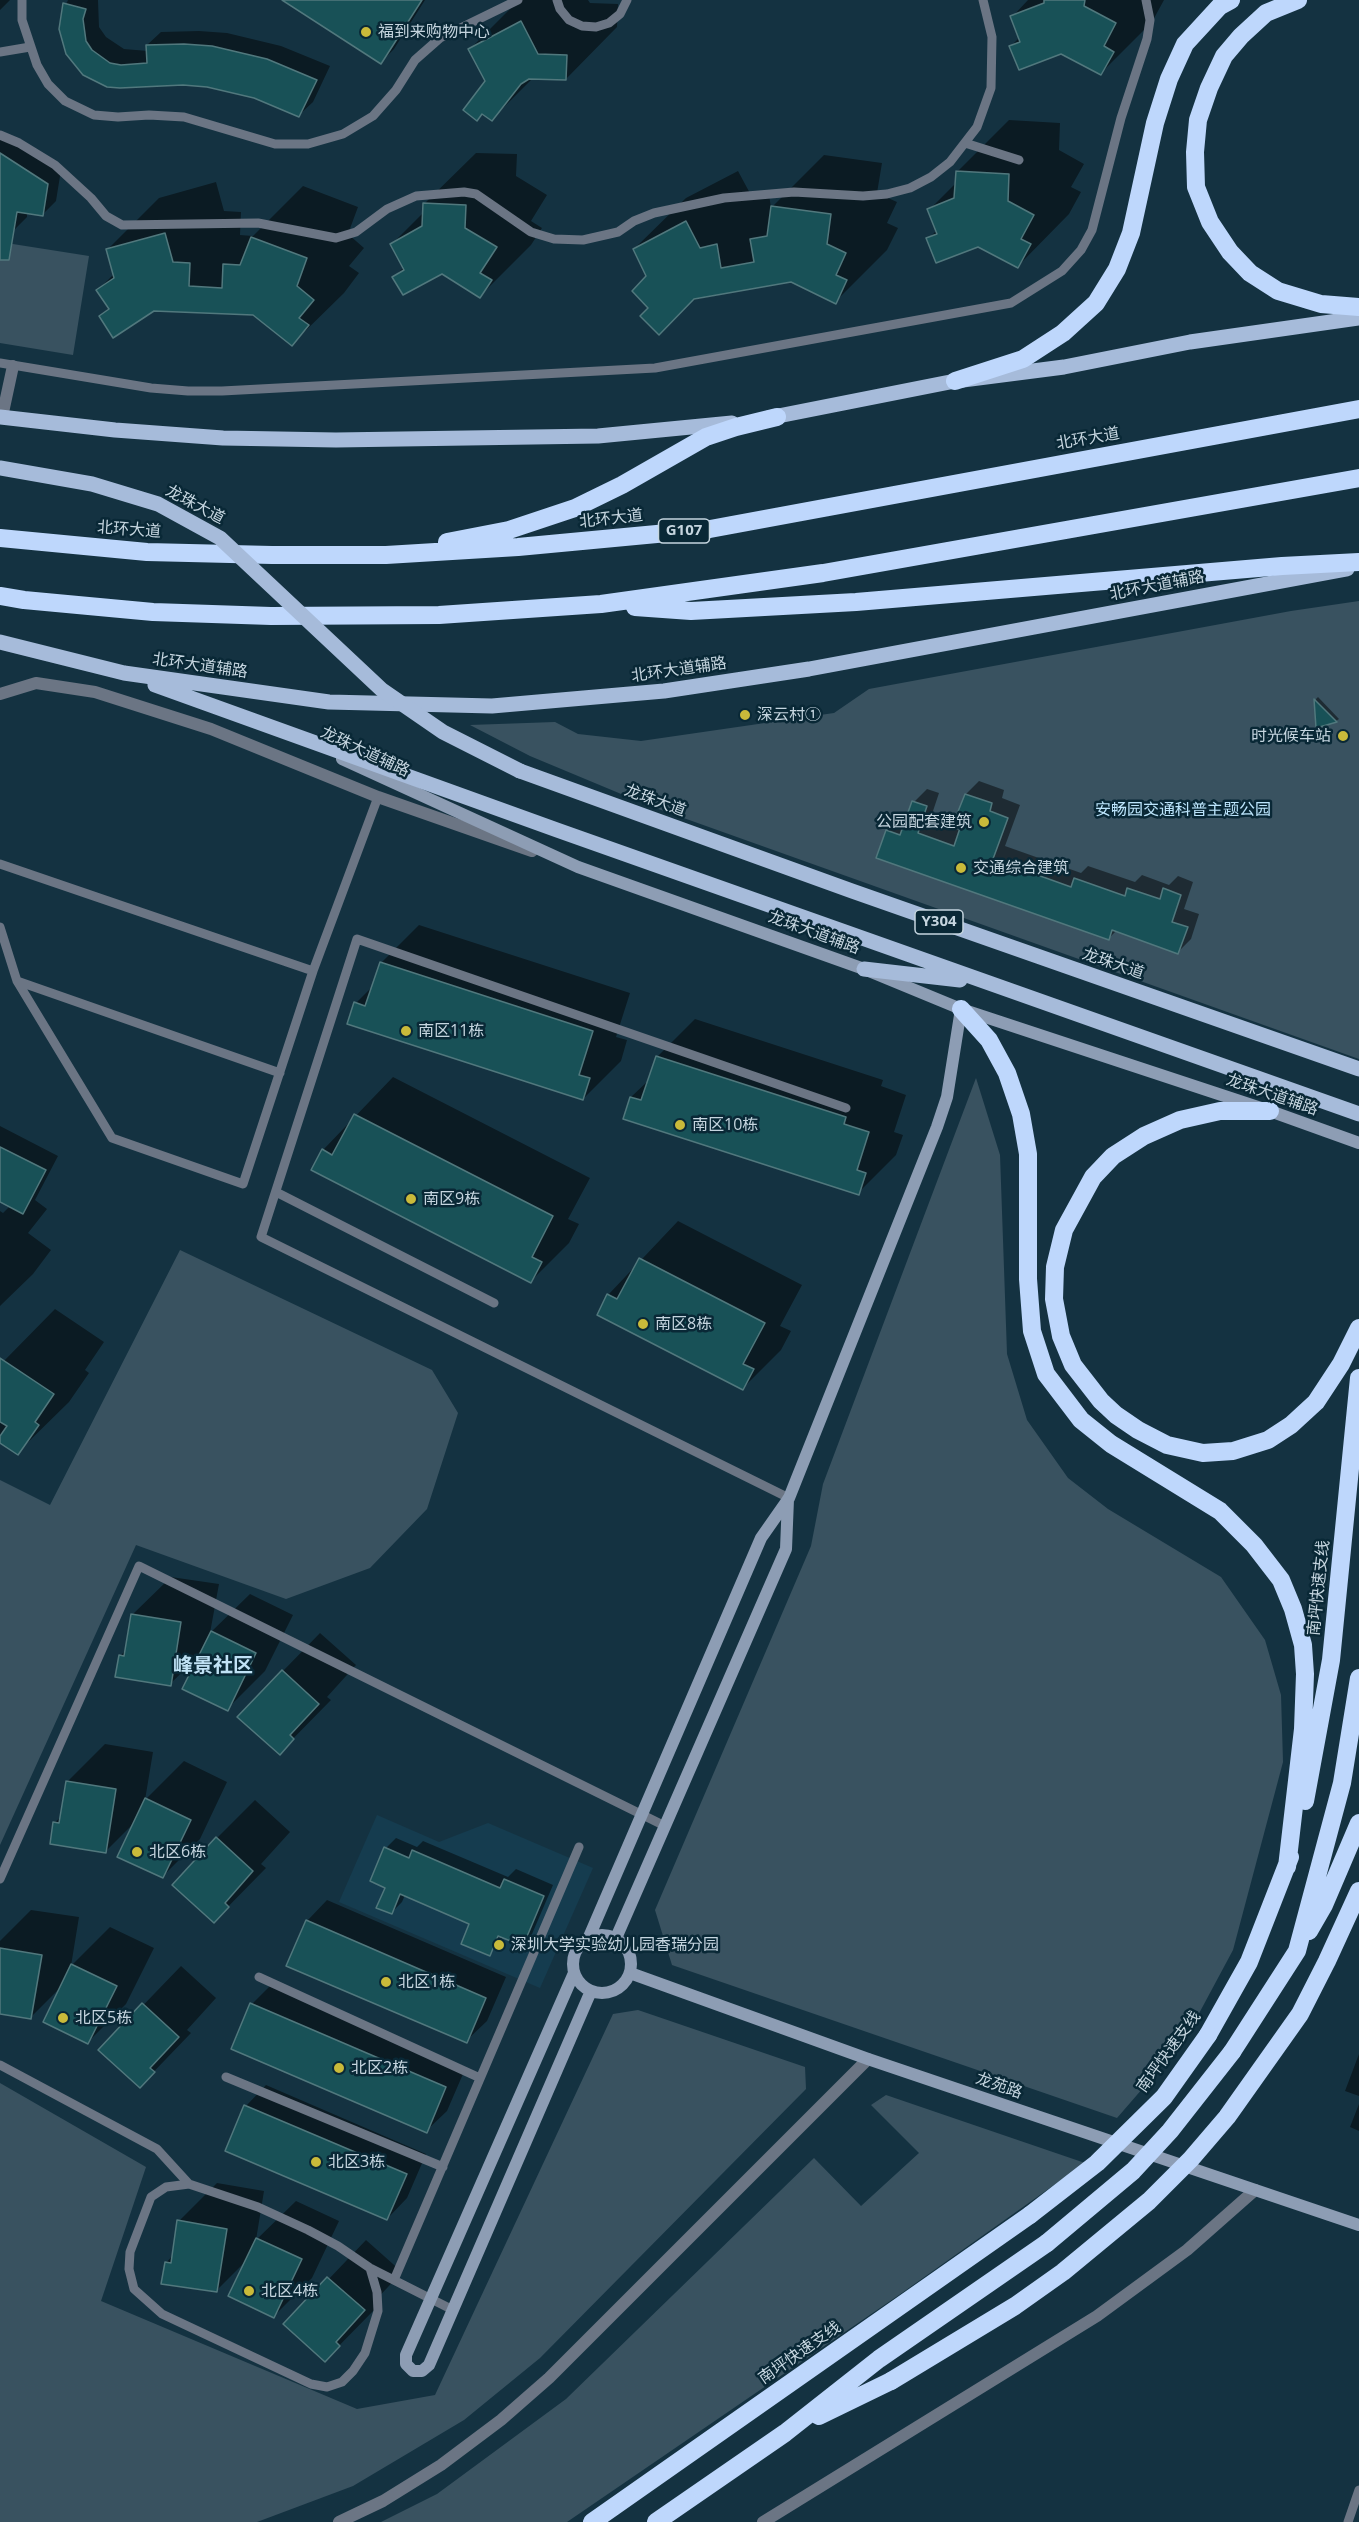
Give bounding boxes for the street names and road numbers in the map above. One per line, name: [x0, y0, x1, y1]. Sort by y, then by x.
street label: 北环大道: [1055, 424, 1121, 454]
street label: 龙珠大道: [162, 482, 228, 528]
street label: 北环大道: [578, 506, 644, 532]
street label: 北环大道: [96, 518, 162, 542]
road number: G107: [658, 519, 710, 543]
street label: 北环大道辅路: [1108, 567, 1206, 605]
street label: 北环大道辅路: [151, 650, 249, 682]
street label: 北环大道辅路: [630, 654, 728, 686]
street label: 龙珠大道辅路: [317, 723, 413, 781]
street label: 龙珠大道: [622, 781, 688, 821]
street label: 龙珠大道辅路: [766, 908, 862, 958]
road number: Y304: [915, 910, 963, 934]
street label: 龙珠大道: [1080, 945, 1146, 983]
street label: 龙珠大道辅路: [1223, 1070, 1321, 1120]
street label: 南坪快速支线: [1304, 1539, 1334, 1637]
street label: 南坪快速支线: [1133, 2008, 1205, 2096]
street label: 龙苑路: [973, 2069, 1025, 2103]
street label: 南坪快速支线: [755, 2318, 845, 2388]

